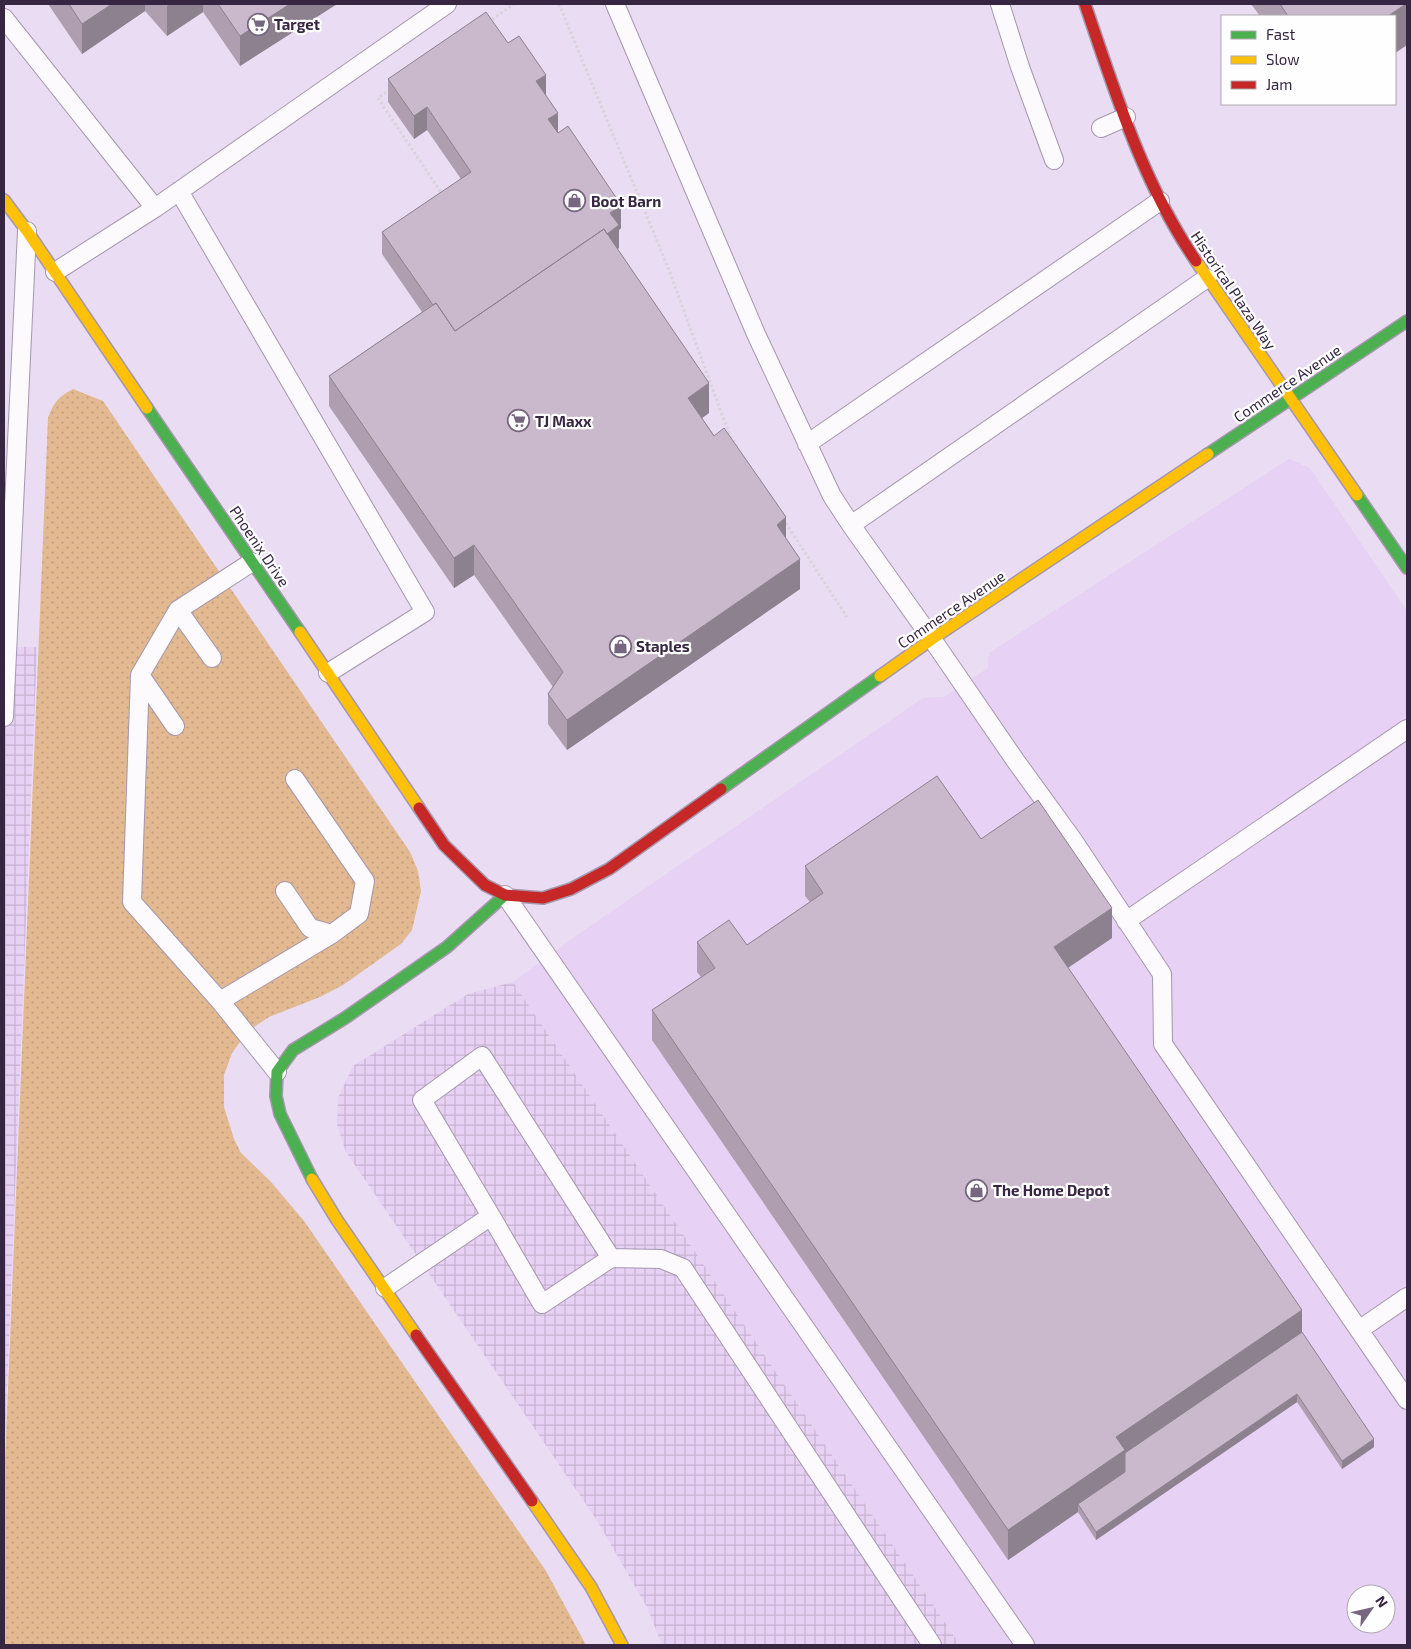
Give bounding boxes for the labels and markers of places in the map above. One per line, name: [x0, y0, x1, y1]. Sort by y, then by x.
supermarket icon: Target: [246, 12, 270, 36]
place label: Target: [274, 15, 320, 33]
shop icon: Boot Barn: [563, 189, 587, 213]
place label: Boot Barn: [591, 192, 661, 210]
supermarket icon: TJ Maxx: [507, 409, 531, 433]
place label: TJ Maxx: [535, 412, 592, 430]
shop icon: Staples: [608, 634, 632, 658]
place label: Staples: [636, 637, 690, 655]
shop icon: The Home Depot: [965, 1178, 989, 1202]
place label: The Home Depot: [993, 1181, 1110, 1199]

